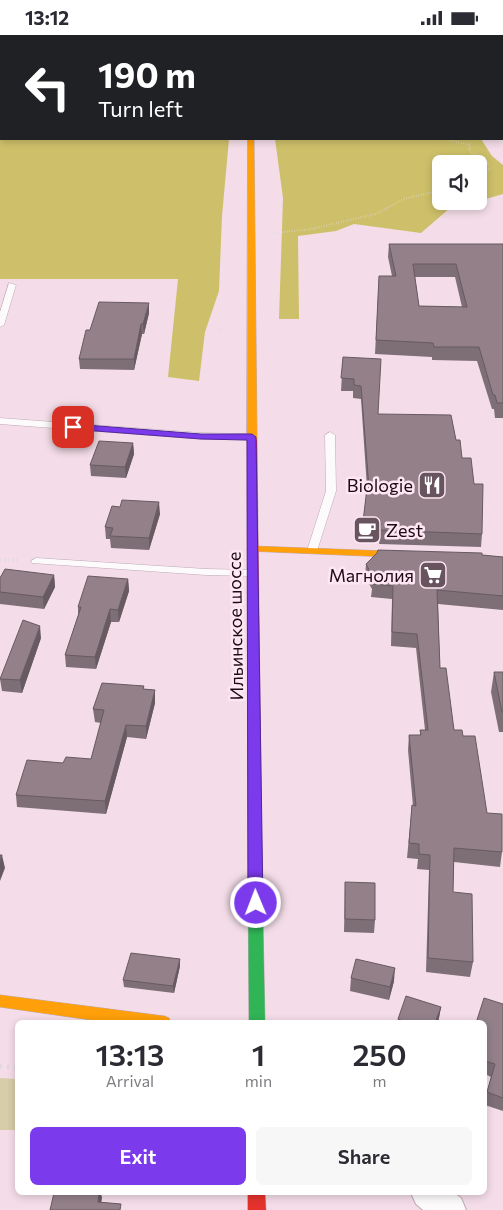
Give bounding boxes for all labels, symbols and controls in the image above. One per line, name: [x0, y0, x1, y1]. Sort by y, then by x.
text: 13:12: [25, 6, 69, 29]
text: 190 m: [98, 52, 196, 95]
icon: left: [15, 55, 80, 120]
text: Turn left: [98, 95, 183, 122]
map controls: [432, 155, 487, 210]
button: sound: [432, 155, 487, 210]
pin: [52, 406, 94, 448]
icon: arrive: [59, 413, 87, 441]
restaurant icon: Biologie: [417, 470, 447, 500]
place label: Biologie: [347, 474, 413, 496]
cafe icon: Zest: [352, 515, 382, 545]
place label: Zest: [386, 519, 423, 541]
street label: Ильинское шоссе: [223, 552, 247, 700]
supermarket icon: Магнолия: [418, 560, 448, 590]
place label: Магнолия: [329, 564, 414, 586]
position arrow: [229, 876, 281, 928]
text: 13:13: [95, 1035, 164, 1072]
text: 1: [252, 1035, 265, 1072]
text: 250: [352, 1035, 407, 1072]
text: Arrival: [106, 1071, 154, 1090]
text: min: [245, 1071, 272, 1090]
text: m: [373, 1071, 387, 1090]
button: Exit: [30, 1127, 246, 1185]
button: Share: [256, 1127, 472, 1185]

